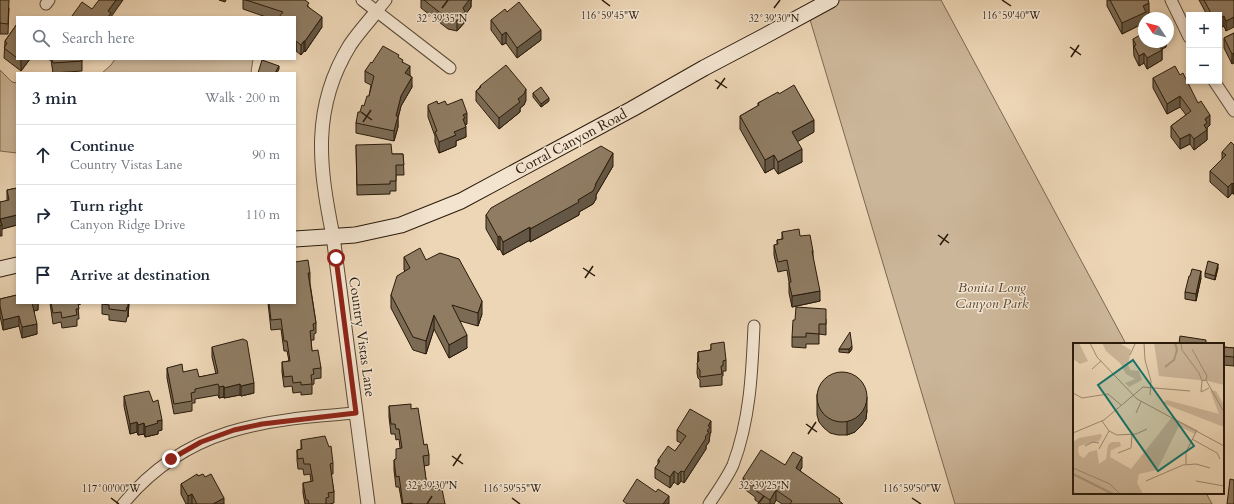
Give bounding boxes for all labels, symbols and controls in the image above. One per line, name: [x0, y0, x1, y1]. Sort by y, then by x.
text: 116°59'45"W: [581, 9, 640, 23]
text: 116°59'40"W: [982, 9, 1041, 23]
text: 32°39'35"N: [417, 12, 468, 26]
text: 32°39'30"N: [749, 12, 800, 26]
north arrow: [1138, 12, 1174, 48]
map controls: [1186, 12, 1222, 84]
button: +: [1186, 12, 1222, 48]
search box: [16, 16, 296, 60]
icon: search: [30, 27, 52, 49]
text: Search here: [62, 28, 135, 48]
button: −: [1186, 48, 1222, 84]
text: 3 min: [32, 87, 77, 110]
text: Walk · 200 m: [205, 89, 280, 107]
street label: Corral Canyon Road: [512, 104, 631, 180]
text: Continue: [70, 136, 135, 156]
icon: ahead: [32, 144, 54, 166]
text: 90 m: [252, 146, 280, 164]
text: Country Vistas Lane: [70, 156, 183, 174]
text: Turn right: [70, 196, 143, 216]
icon: right: [32, 204, 54, 226]
text: 110 m: [246, 206, 280, 224]
text: Canyon Ridge Drive: [70, 216, 185, 234]
route start: [327, 249, 345, 267]
icon: arrive: [32, 264, 54, 286]
text: Arrive at destination: [70, 265, 210, 285]
street label: Country Vistas Lane: [344, 276, 380, 398]
park label: Bonita Long Canyon Park: [955, 278, 1029, 313]
inset map: [1073, 343, 1224, 494]
route end: [162, 450, 180, 468]
text: 32°39'30"N: [407, 479, 458, 493]
text: 32°39'25"N: [739, 479, 790, 493]
text: 117°00'00"W: [82, 482, 141, 496]
text: 116°59'55"W: [483, 482, 542, 496]
text: 116°59'50"W: [883, 482, 942, 496]

